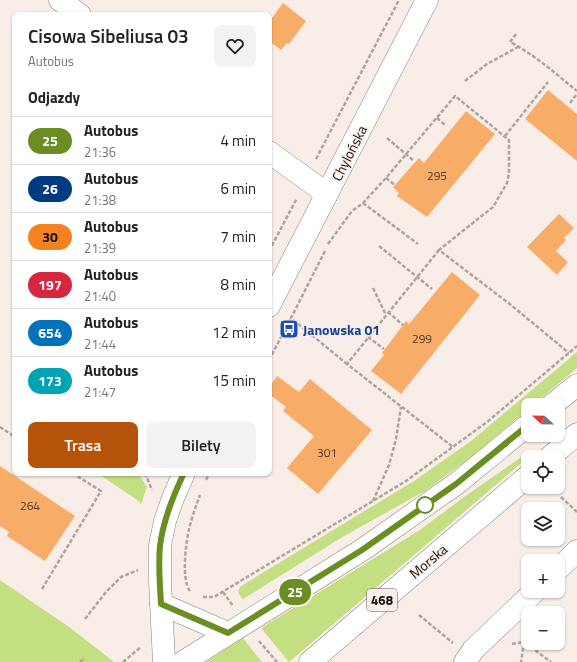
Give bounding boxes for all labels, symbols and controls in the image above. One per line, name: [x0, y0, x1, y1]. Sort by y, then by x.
text: Cisowa Sibeliusa 03: [28, 21, 189, 50]
button: heart: [214, 25, 256, 67]
text: Autobus: [28, 51, 74, 71]
text: Odjazdy: [28, 86, 80, 109]
text: Autobus: [84, 119, 138, 142]
street label: Chylońska: [326, 121, 372, 185]
text: 4 min: [220, 129, 256, 152]
text: 25: [42, 130, 58, 151]
text: 21:36: [84, 142, 116, 162]
house number: 295: [427, 166, 447, 185]
text: Autobus: [84, 167, 138, 190]
text: 6 min: [220, 177, 256, 200]
text: 26: [42, 178, 58, 199]
text: 21:38: [84, 190, 116, 210]
text: Autobus: [84, 215, 138, 238]
text: 7 min: [220, 225, 256, 248]
text: 30: [42, 226, 58, 247]
text: 21:39: [84, 238, 116, 258]
text: Autobus: [84, 263, 138, 286]
text: 8 min: [220, 273, 256, 296]
text: 197: [38, 274, 62, 295]
text: 21:40: [84, 286, 116, 306]
text: Autobus: [84, 311, 138, 334]
bus stop icon: Janowska 01: [278, 318, 300, 340]
place label: Janowska 01: [303, 319, 380, 340]
text: 12 min: [212, 321, 256, 344]
text: 654: [38, 322, 62, 343]
house number: 299: [412, 329, 432, 348]
text: 21:44: [84, 334, 116, 354]
text: Autobus: [84, 359, 138, 382]
text: 15 min: [212, 369, 256, 392]
text: 173: [38, 370, 62, 391]
text: 21:47: [84, 382, 116, 402]
north arrow: [521, 398, 565, 442]
map controls: [521, 398, 565, 650]
button: Trasa: [28, 422, 138, 468]
button: Bilety: [146, 422, 256, 468]
house number: 301: [317, 443, 337, 462]
button: locate: [521, 450, 565, 494]
house number: 264: [20, 496, 40, 515]
unlabelled marker: [416, 496, 434, 514]
button: layers: [521, 502, 565, 546]
street label: Morska: [404, 539, 452, 583]
button: +: [521, 554, 565, 598]
line badge: 25: [277, 579, 313, 605]
text: 25: [287, 581, 303, 602]
road number: 468: [367, 589, 397, 611]
button: −: [521, 606, 565, 650]

